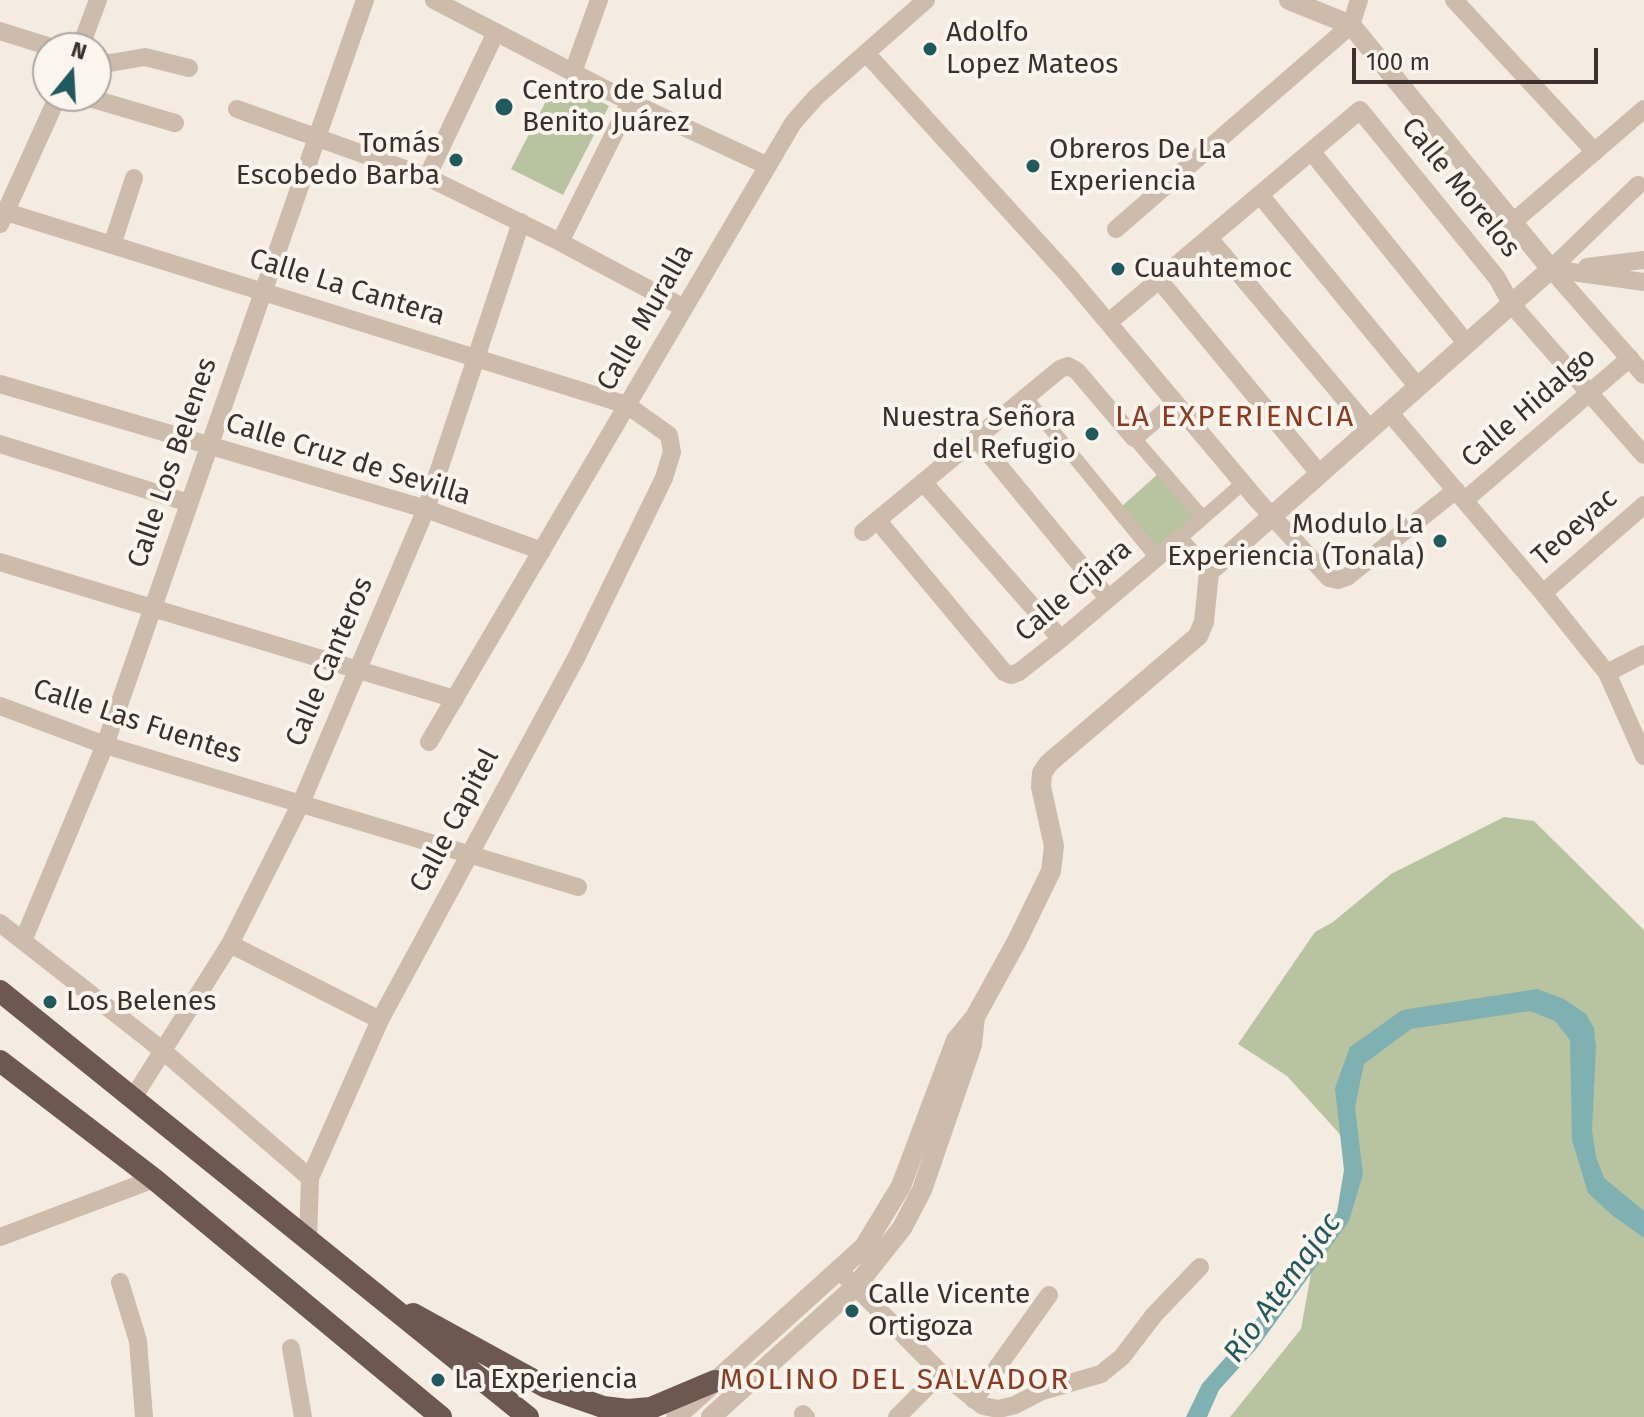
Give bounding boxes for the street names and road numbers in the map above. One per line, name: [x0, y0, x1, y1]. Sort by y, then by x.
street label: Calle Morelos: [1393, 111, 1527, 265]
street label: Calle Muralla: [591, 239, 701, 397]
street label: Calle La Cantera: [245, 242, 449, 334]
street label: Calle Hidalgo: [1455, 341, 1603, 475]
street label: Calle Los Belenes: [121, 354, 225, 572]
street label: Calle Cruz de Sevilla: [221, 407, 475, 513]
street label: Teoeyac: [1526, 482, 1624, 574]
street label: Calle Cíjara: [1009, 533, 1139, 649]
street label: Calle Canteros: [279, 572, 381, 752]
street label: Calle Las Fuentes: [29, 672, 245, 772]
street label: Calle Capitel: [403, 744, 507, 898]

